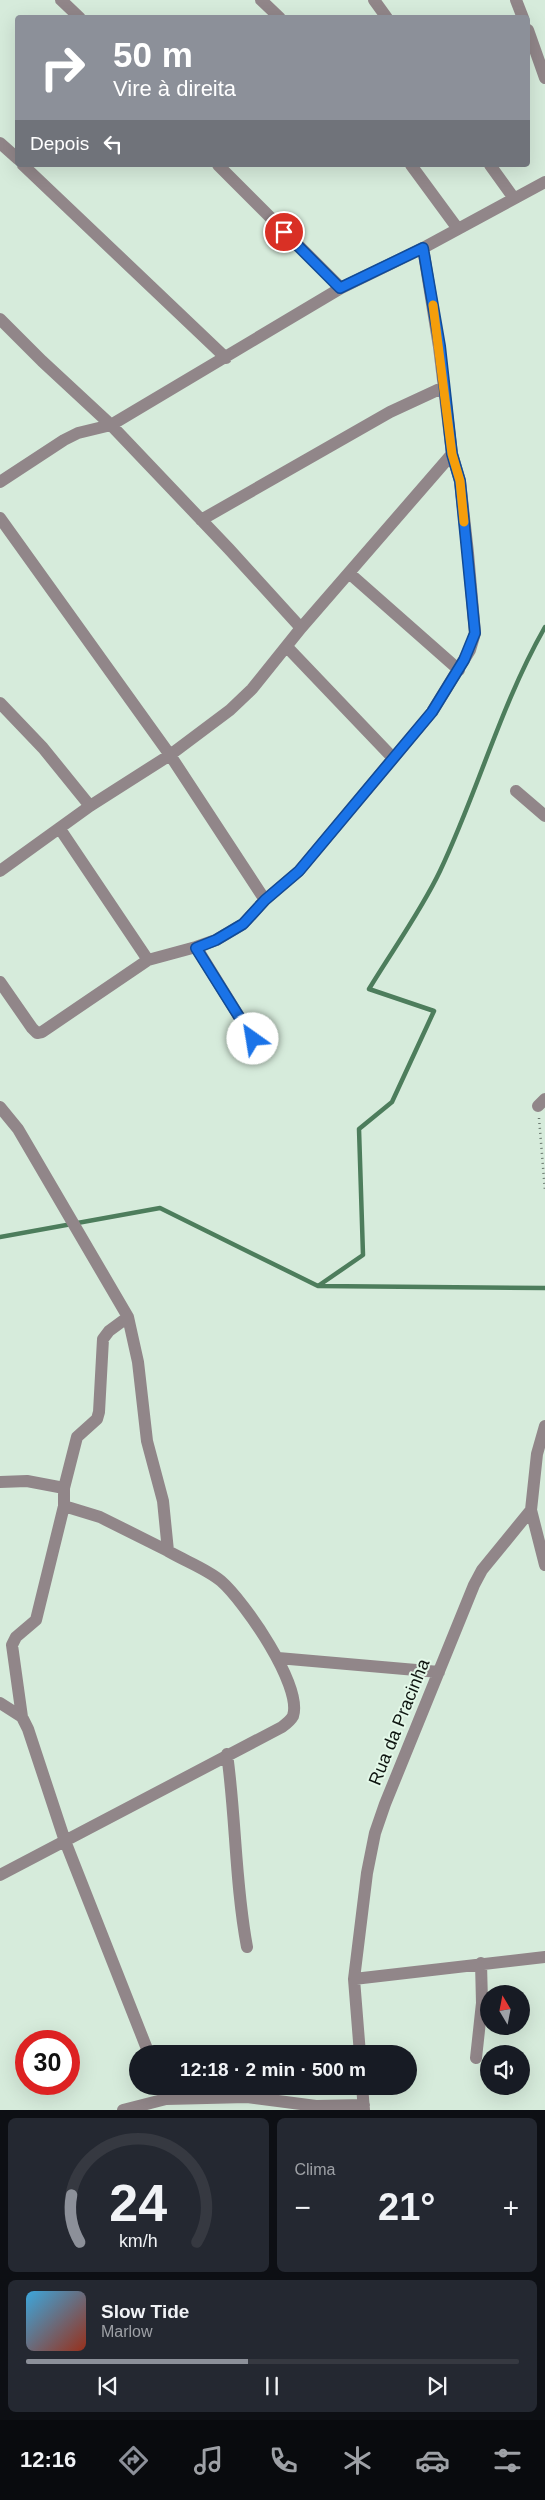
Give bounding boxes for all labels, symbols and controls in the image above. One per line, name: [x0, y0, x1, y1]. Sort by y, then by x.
icon: right: [30, 35, 95, 100]
text: 50 m: [113, 35, 193, 74]
text: Vire à direita: [113, 76, 236, 101]
icon: left: [99, 130, 127, 158]
text: Depois: [30, 133, 89, 154]
pin: [263, 211, 305, 253]
icon: arrive: [270, 218, 298, 246]
position arrow: [226, 1012, 278, 1064]
street label: Rua da Pracinha: [365, 1655, 434, 1788]
north arrow: [480, 1985, 530, 2035]
map controls: [480, 1985, 530, 2095]
speed limit sign: 30: [15, 2030, 80, 2095]
button: sound: [480, 2045, 530, 2095]
text: 12:18 · 2 min · 500 m: [180, 2059, 366, 2080]
text: Clima: [295, 2161, 335, 2178]
text: 24: [109, 2174, 167, 2232]
text: 21°: [378, 2186, 435, 2228]
text: −: [295, 2192, 311, 2223]
text: +: [503, 2192, 519, 2223]
text: km/h: [119, 2231, 158, 2251]
text: Slow Tide: [101, 2301, 189, 2322]
text: Marlow: [101, 2323, 153, 2340]
icon: previous: [94, 2372, 122, 2400]
icon: pause: [258, 2372, 286, 2400]
icon: next: [423, 2372, 451, 2400]
icon: directions: [116, 2443, 151, 2478]
icon: music: [191, 2443, 226, 2478]
icon: phone: [266, 2443, 301, 2478]
icon: climate: [340, 2443, 375, 2478]
icon: car: [415, 2443, 450, 2478]
icon: filters: [490, 2443, 525, 2478]
text: 12:16: [20, 2447, 76, 2472]

